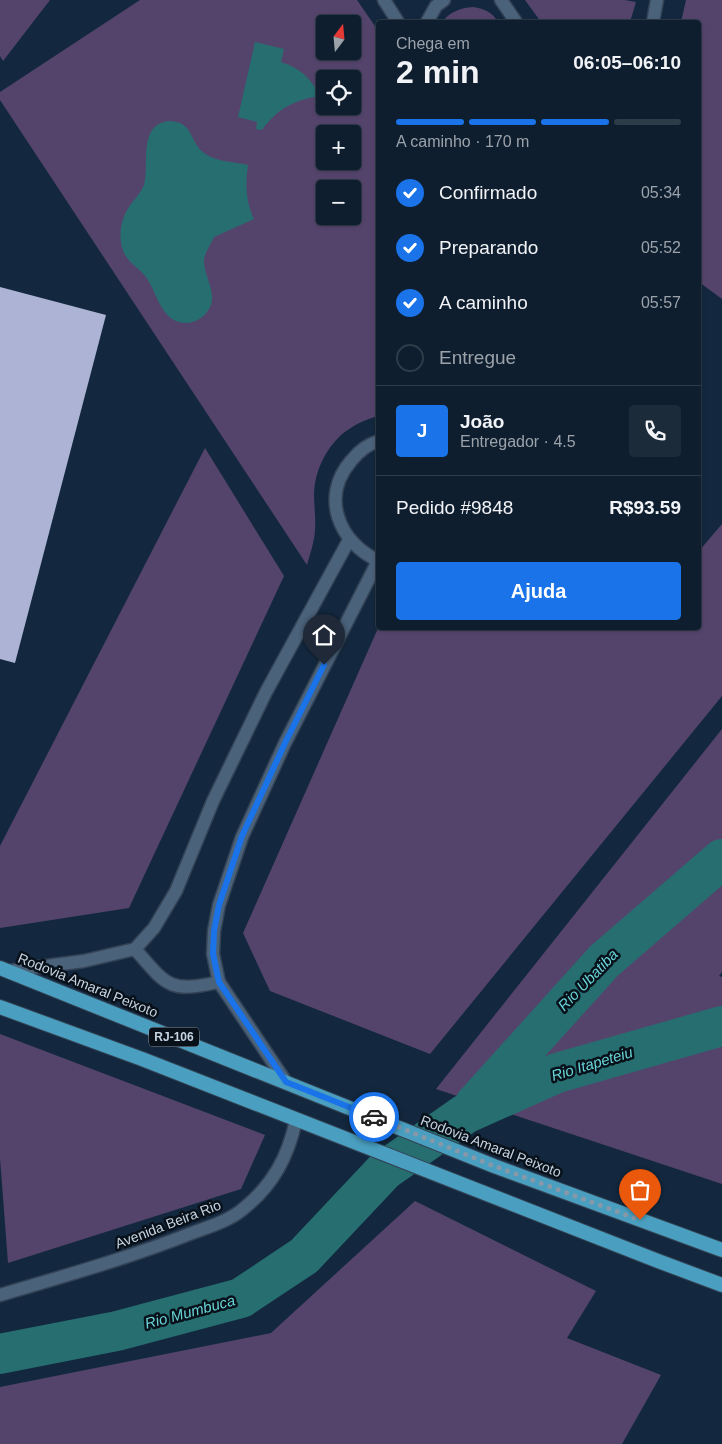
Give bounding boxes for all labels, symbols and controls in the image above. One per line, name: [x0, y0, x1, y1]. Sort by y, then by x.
north arrow: [316, 15, 361, 60]
map controls: [316, 15, 361, 225]
text: Chega em: [396, 35, 470, 52]
text: 06:05–06:10: [573, 52, 681, 73]
text: 2 min: [396, 54, 480, 90]
button: locate: [316, 70, 361, 115]
button: +: [316, 125, 361, 170]
text: A caminho · 170 m: [396, 133, 529, 150]
icon: check: [396, 179, 424, 207]
button: −: [316, 180, 361, 225]
text: Confirmado: [439, 182, 537, 203]
text: 05:34: [641, 184, 681, 201]
icon: check: [396, 234, 424, 262]
text: Preparando: [439, 237, 538, 258]
text: 05:52: [641, 239, 681, 256]
icon: check: [396, 289, 424, 317]
text: A caminho: [439, 292, 528, 313]
text: 05:57: [641, 294, 681, 311]
text: Entregue: [439, 347, 516, 368]
button: phone: [629, 405, 681, 457]
text: João: [460, 411, 504, 432]
text: J: [417, 420, 427, 441]
text: Entregador · 4.5: [460, 433, 576, 450]
text: Pedido #9848: [396, 497, 513, 518]
text: R$93.59: [609, 497, 681, 518]
button: Ajuda: [396, 562, 681, 620]
pin: [303, 614, 345, 665]
icon: home: [310, 621, 338, 649]
water label: Rio Ubatiba: [554, 946, 621, 1014]
street label: Rodovia Amaral Peixoto: [16, 950, 160, 1020]
road number: RJ-106: [149, 1028, 199, 1046]
water label: Rio Itapeteiu: [549, 1043, 635, 1084]
courier: [349, 1092, 399, 1142]
icon: car: [360, 1103, 388, 1131]
street label: Rodovia Amaral Peixoto: [418, 1112, 564, 1180]
pin: [619, 1169, 661, 1220]
icon: bag: [626, 1176, 654, 1204]
street label: Avenida Beira Rio: [113, 1196, 223, 1252]
water label: Rio Mumbuca: [143, 1291, 237, 1332]

